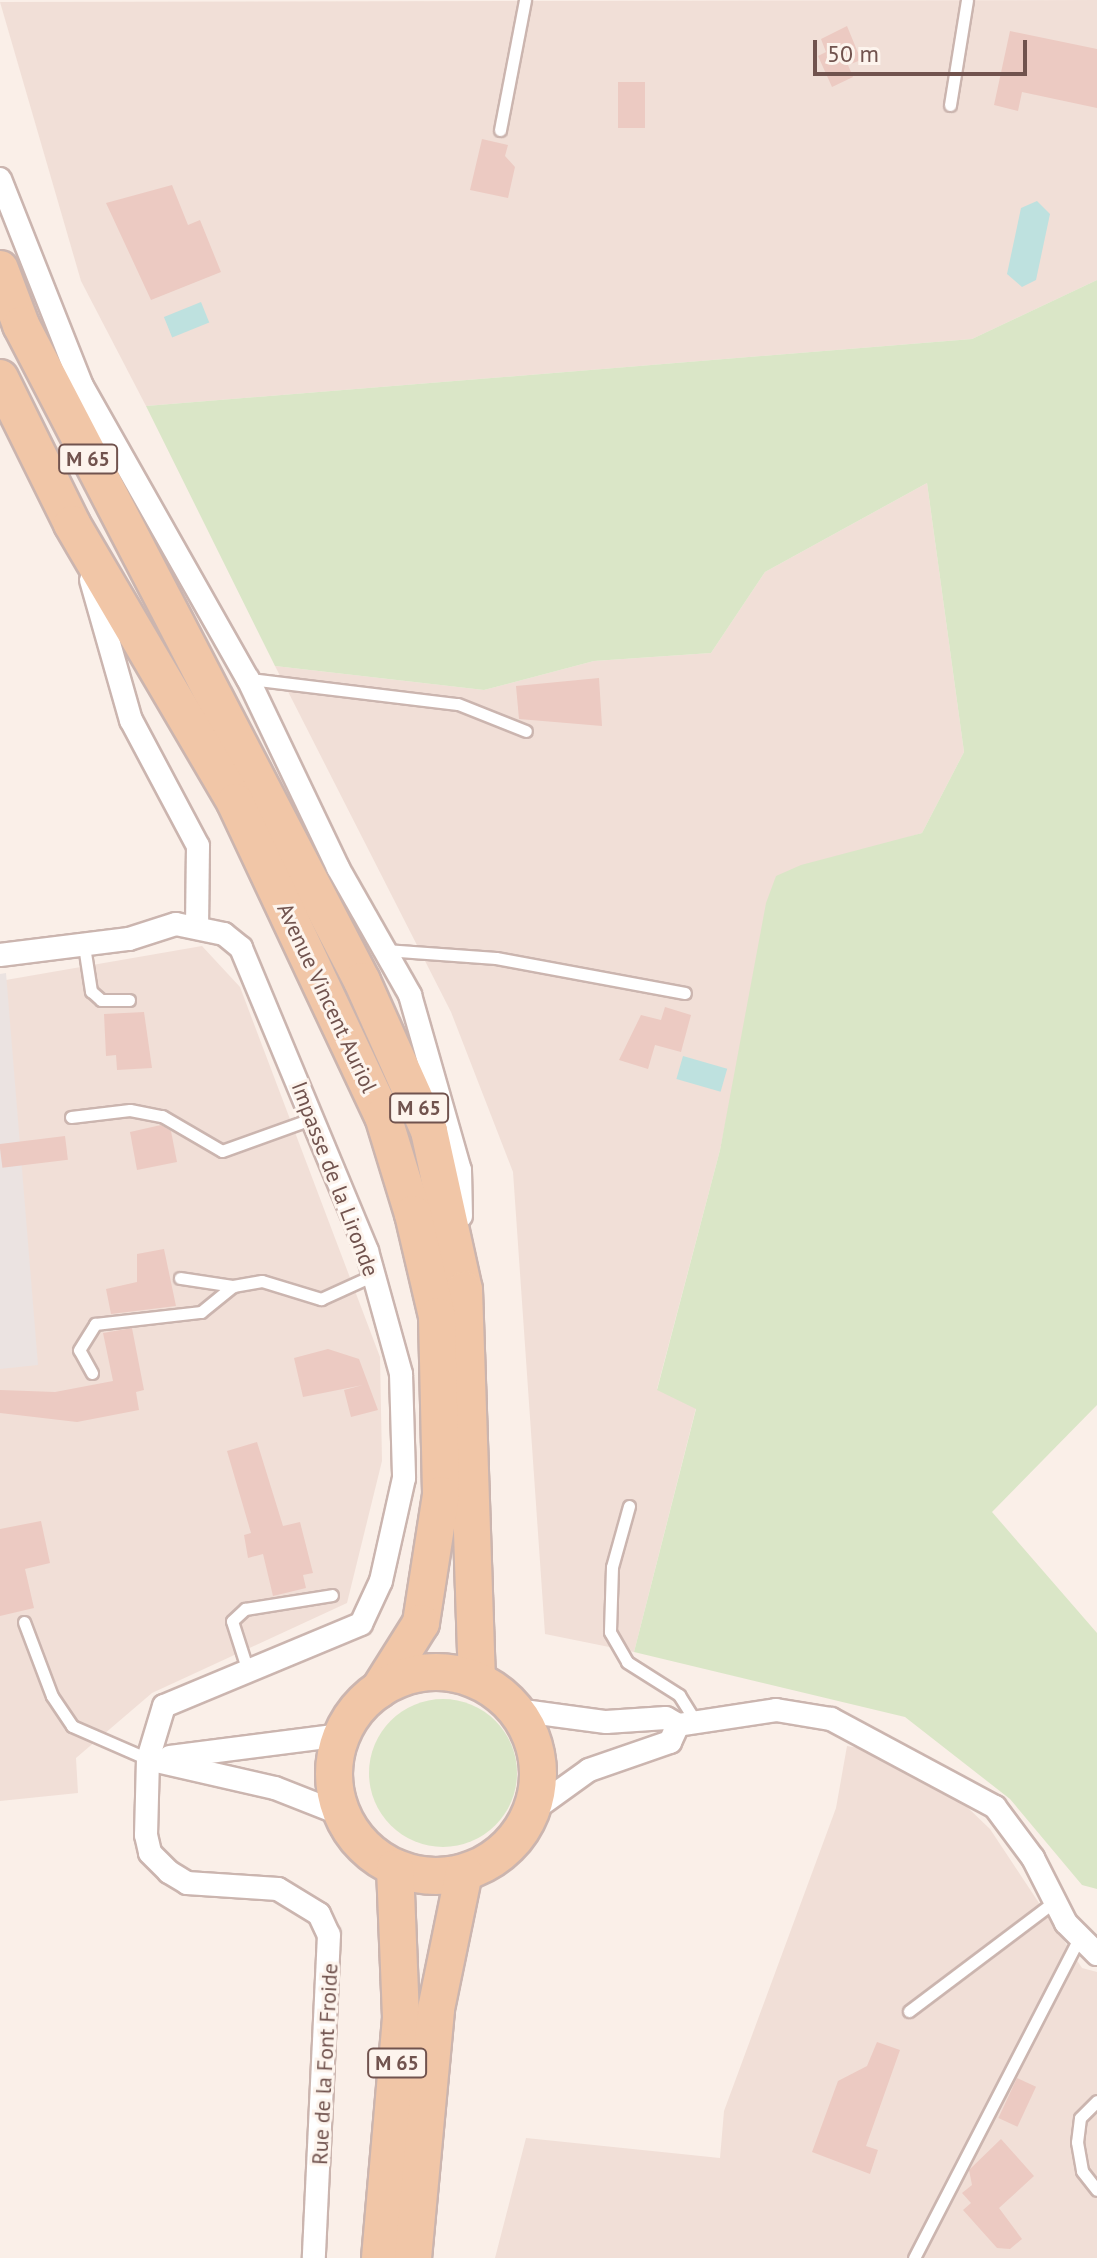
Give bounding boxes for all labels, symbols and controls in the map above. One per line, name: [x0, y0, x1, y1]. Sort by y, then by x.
scale bar: [817, 24, 1031, 74]
text: 50 m: [827, 38, 879, 69]
road number: M 65: [58, 443, 118, 475]
street label: Avenue Vincent Auriol: [271, 898, 383, 1098]
street label: Impasse de la Lironde: [286, 1078, 384, 1280]
road number: M 65: [389, 1092, 449, 1124]
street label: Rue de la Font Froide: [307, 1962, 343, 2166]
road number: M 65: [367, 2047, 427, 2079]

